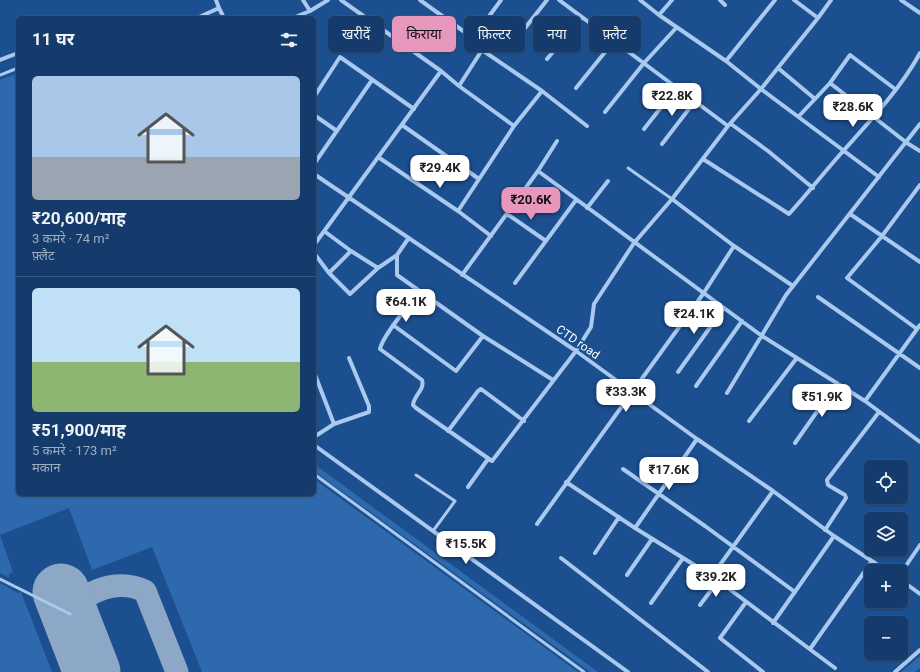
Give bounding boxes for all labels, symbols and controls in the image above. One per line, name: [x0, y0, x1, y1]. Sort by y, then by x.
chip: खरीदें: [328, 16, 384, 52]
chip: किराया: [392, 16, 456, 52]
chip: फ़िल्टर: [464, 16, 525, 52]
chip: नया: [533, 16, 581, 52]
chip: फ़्लैट: [589, 16, 641, 52]
text: 11 घर: [32, 29, 74, 49]
icon: filters: [278, 29, 300, 51]
pin: ₹22.8K: [639, 83, 705, 117]
text: ₹22.8K: [651, 88, 693, 103]
pin: ₹28.6K: [820, 94, 886, 128]
text: ₹28.6K: [832, 99, 874, 114]
icon: home: [130, 102, 202, 174]
pin: ₹29.4K: [407, 155, 473, 189]
text: ₹29.4K: [419, 160, 461, 175]
pin: ₹20.6K: [498, 187, 564, 221]
text: ₹20.6K: [510, 192, 552, 207]
text: ₹20,600/माह: [32, 208, 126, 228]
text: 3 कमरे · 74 m²: [32, 231, 109, 246]
text: फ़्लैट: [32, 248, 55, 263]
pin: ₹64.1K: [373, 289, 439, 323]
text: ₹64.1K: [385, 294, 427, 309]
pin: ₹24.1K: [661, 301, 727, 335]
text: ₹24.1K: [673, 306, 715, 321]
icon: home: [130, 314, 202, 386]
street label: CTD road: [554, 322, 602, 362]
pin: ₹33.3K: [593, 379, 659, 413]
text: ₹33.3K: [605, 384, 647, 399]
pin: ₹51.9K: [789, 384, 855, 418]
text: ₹51.9K: [801, 389, 843, 404]
text: ₹51,900/माह: [32, 420, 126, 440]
text: 5 कमरे · 173 m²: [32, 443, 117, 458]
pin: ₹17.6K: [636, 457, 702, 491]
text: मकान: [32, 460, 60, 475]
map controls: [864, 460, 908, 660]
button: locate: [864, 460, 908, 504]
text: ₹17.6K: [648, 462, 690, 477]
button: layers: [864, 512, 908, 556]
pin: ₹15.5K: [433, 531, 499, 565]
text: ₹15.5K: [445, 536, 487, 551]
pin: ₹39.2K: [683, 564, 749, 598]
button: +: [864, 564, 908, 608]
text: ₹39.2K: [695, 569, 737, 584]
button: −: [864, 616, 908, 660]

